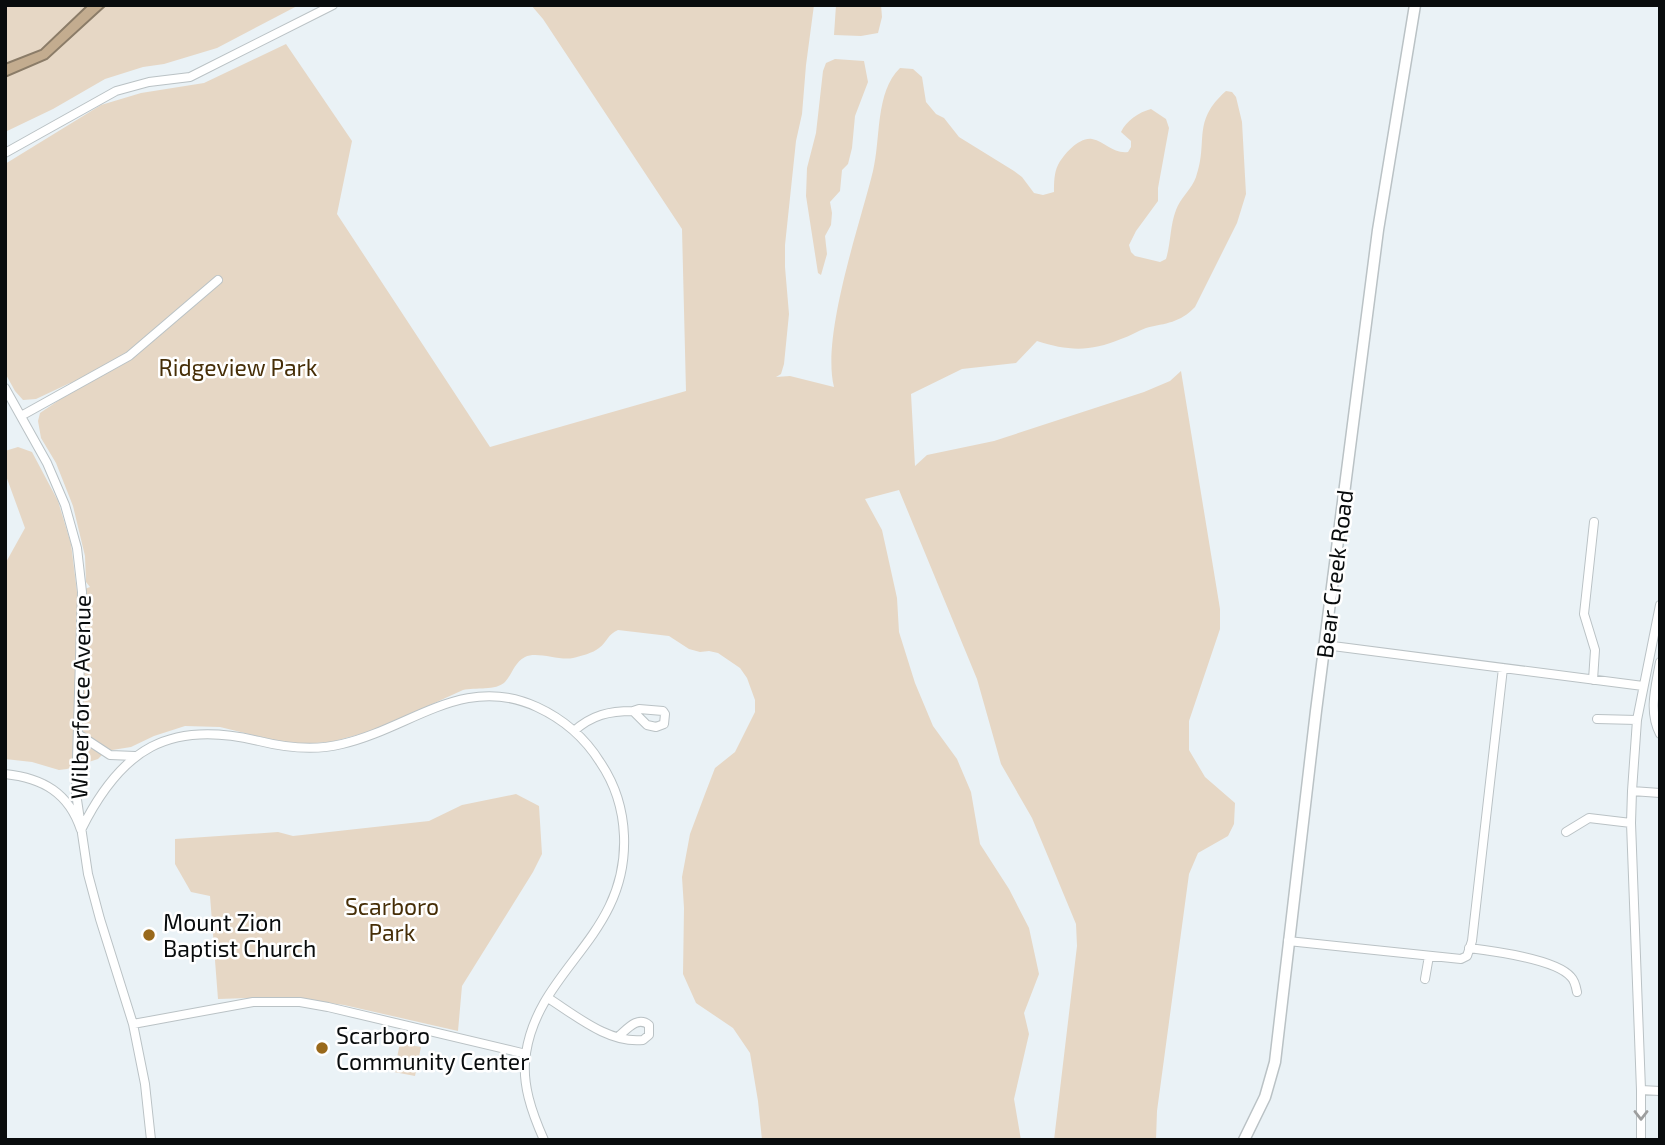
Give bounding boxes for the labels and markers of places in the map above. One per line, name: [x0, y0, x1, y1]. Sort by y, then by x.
place label: Mount Zion Baptist Church: [163, 908, 316, 962]
marker: Mount Zion Baptist Church: [141, 927, 157, 943]
place label: Scarboro Community Center: [336, 1021, 529, 1075]
marker: Scarboro Community Center: [314, 1040, 330, 1056]

